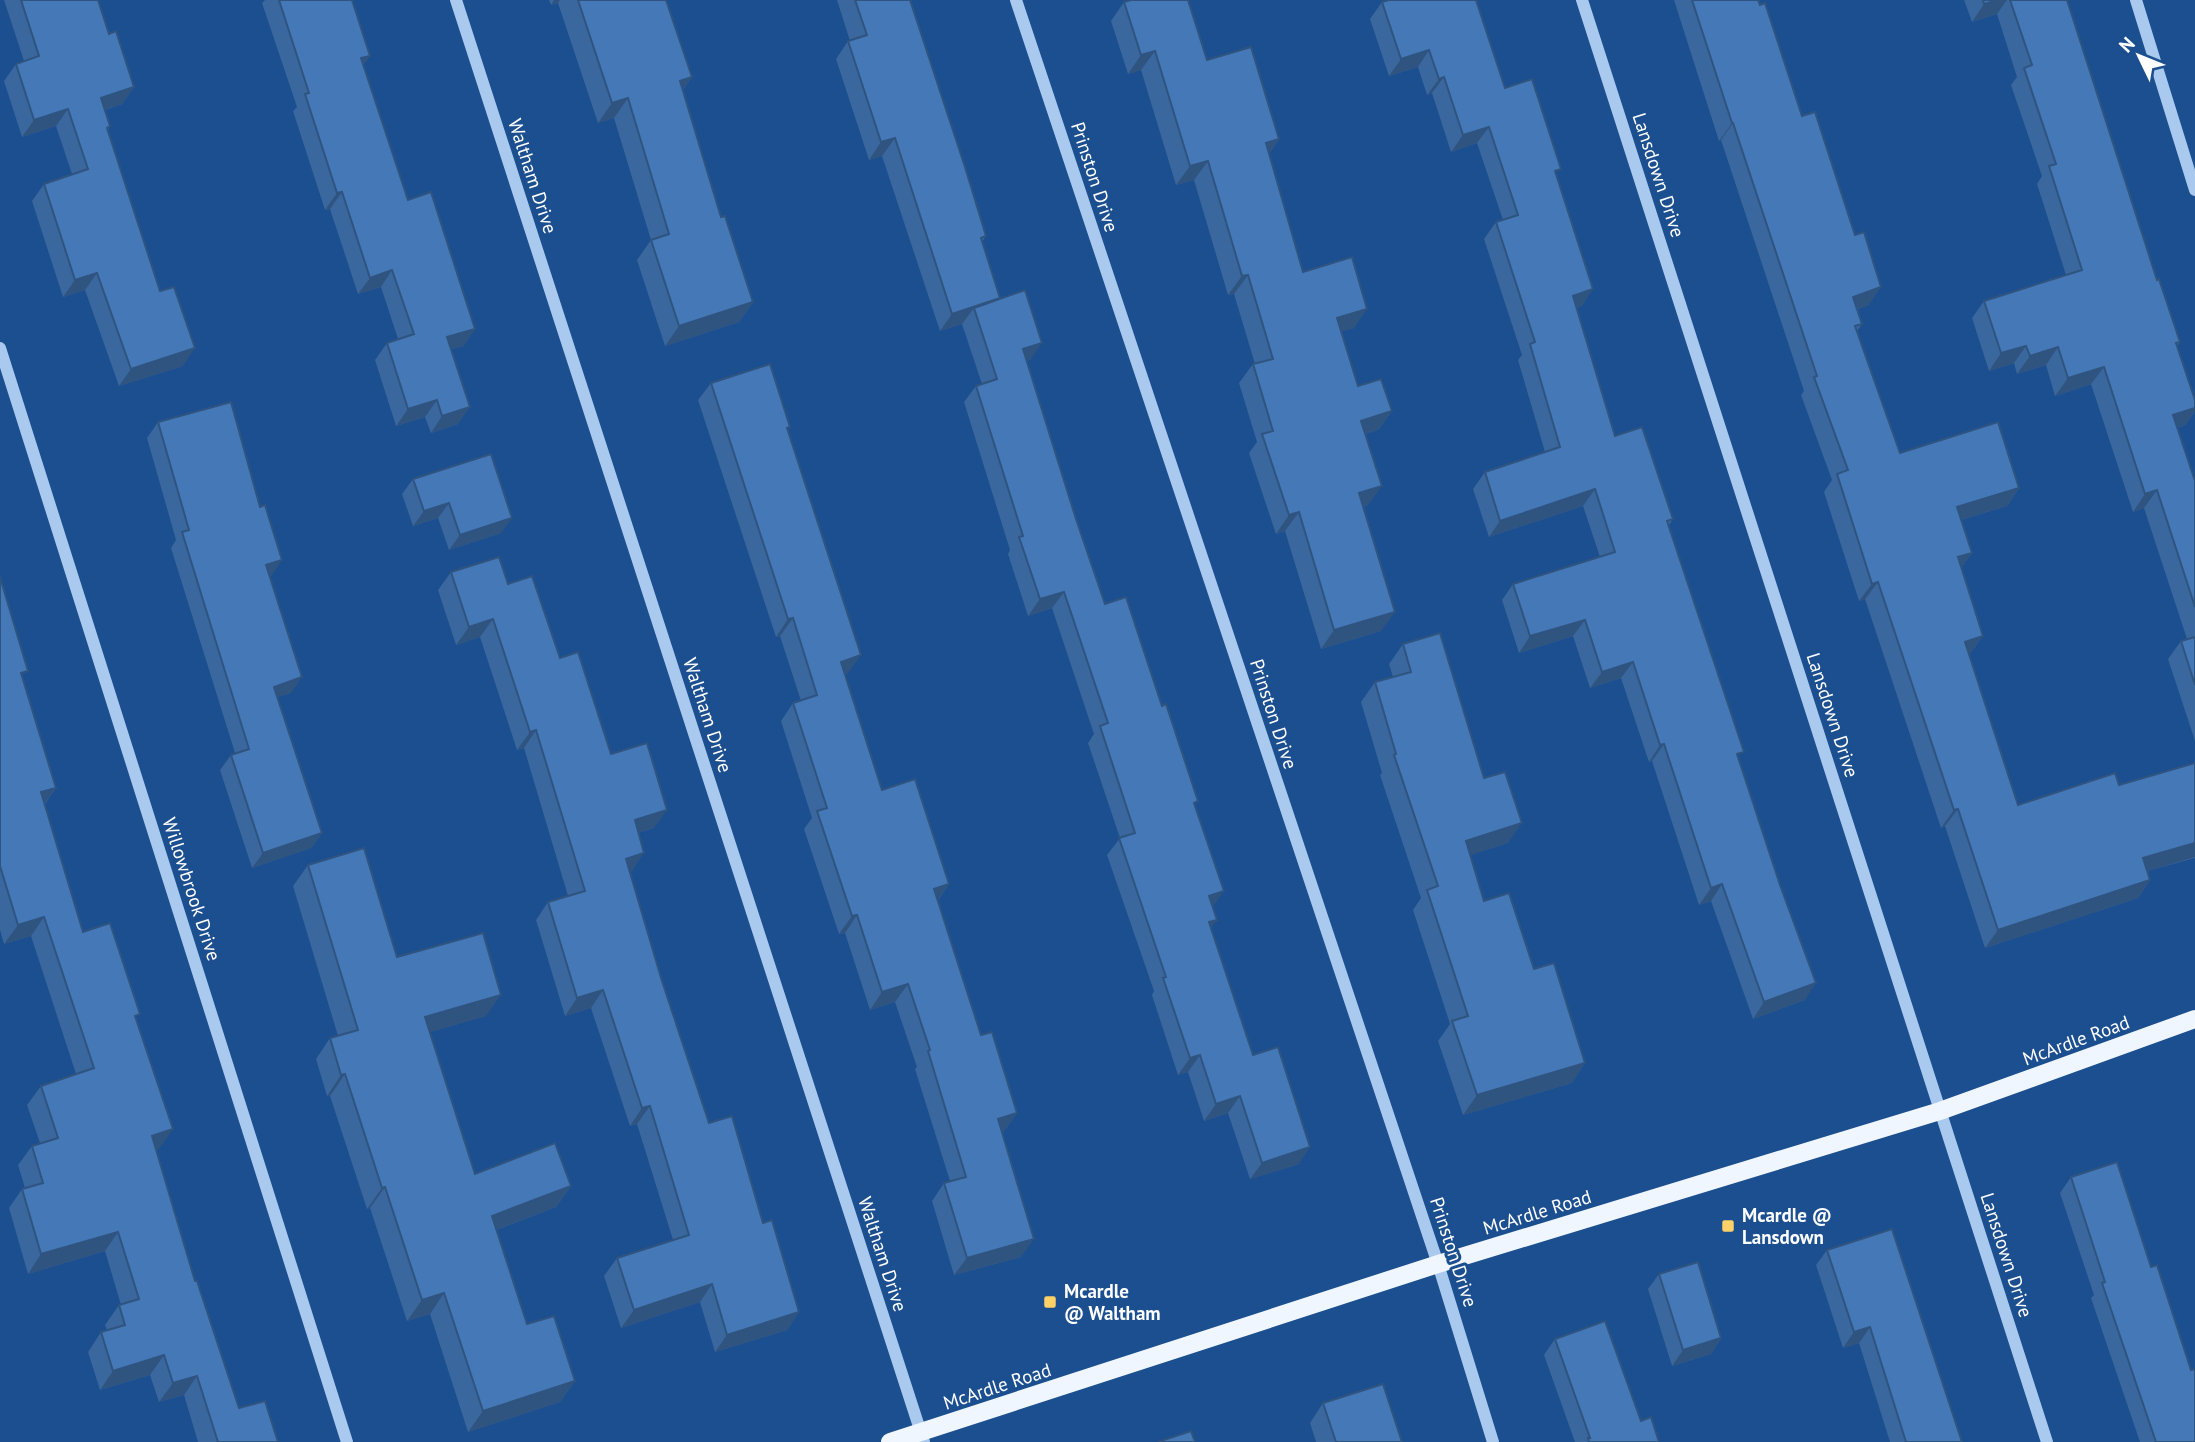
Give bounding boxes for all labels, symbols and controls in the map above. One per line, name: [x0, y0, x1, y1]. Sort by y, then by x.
north arrow: [2104, 21, 2174, 91]
text: N: [2114, 32, 2140, 57]
street label: Lansdown Drive: [1628, 110, 1690, 240]
street label: Waltham Drive: [503, 116, 563, 236]
street label: Prinston Drive: [1066, 119, 1124, 235]
street label: Lansdown Drive: [1802, 650, 1864, 780]
street label: Waltham Drive: [678, 655, 738, 775]
street label: Prinston Drive: [1245, 656, 1303, 772]
street label: Willowbrook Drive: [158, 814, 226, 964]
street label: McArdle Road: [2019, 1010, 2133, 1070]
street label: McArdle Road: [1480, 1184, 1594, 1240]
street label: Lansdown Drive: [1976, 1190, 2038, 1320]
street label: Waltham Drive: [853, 1194, 913, 1314]
street label: Prinston Drive: [1425, 1194, 1483, 1310]
place label: Mcardle @ Lansdown: [1742, 1203, 1832, 1249]
marker: Mcardle @ Lansdown: [1720, 1218, 1736, 1234]
place label: Mcardle @ Waltham: [1064, 1279, 1161, 1325]
marker: Mcardle @ Waltham: [1042, 1294, 1058, 1310]
street label: McArdle Road: [940, 1357, 1054, 1415]

